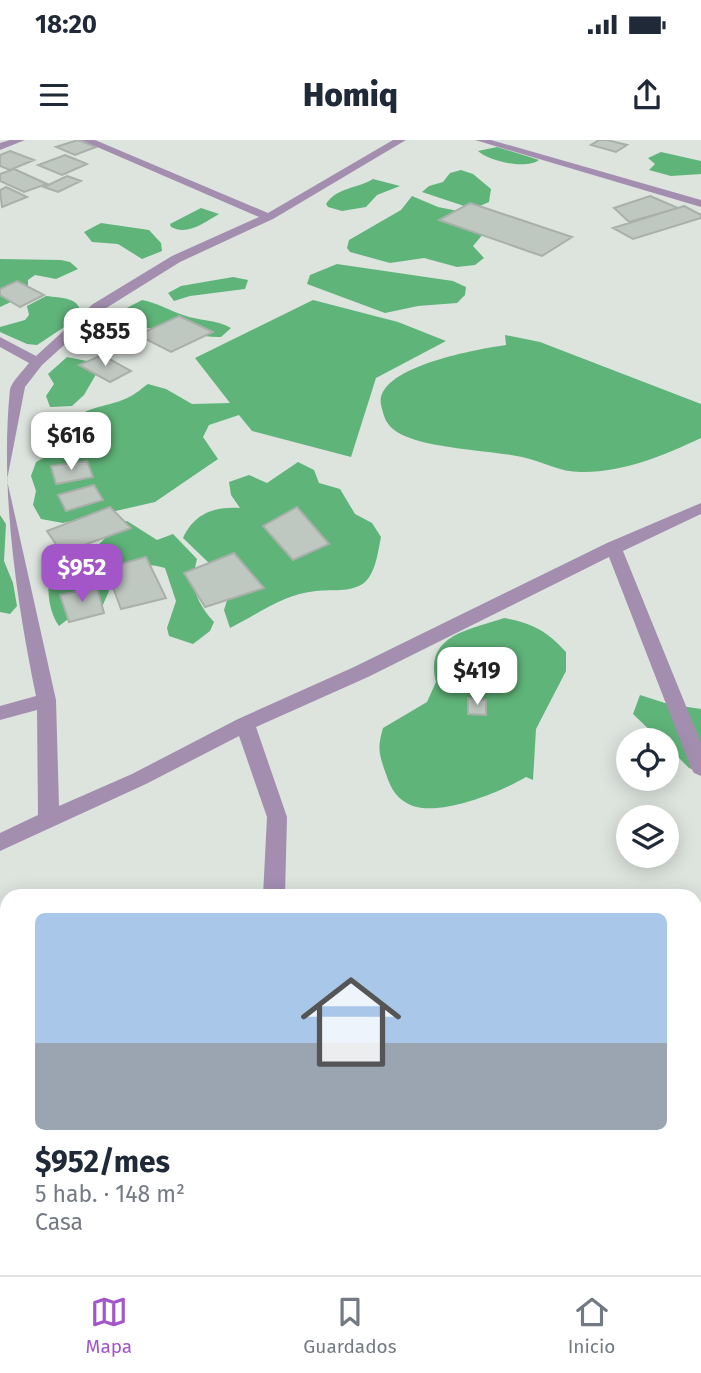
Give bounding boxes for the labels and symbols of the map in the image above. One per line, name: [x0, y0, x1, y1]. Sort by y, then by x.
pin: $855: [64, 308, 146, 368]
pin: $616: [30, 412, 112, 472]
pin: $952: [41, 545, 123, 604]
pin: $419: [436, 648, 518, 707]

